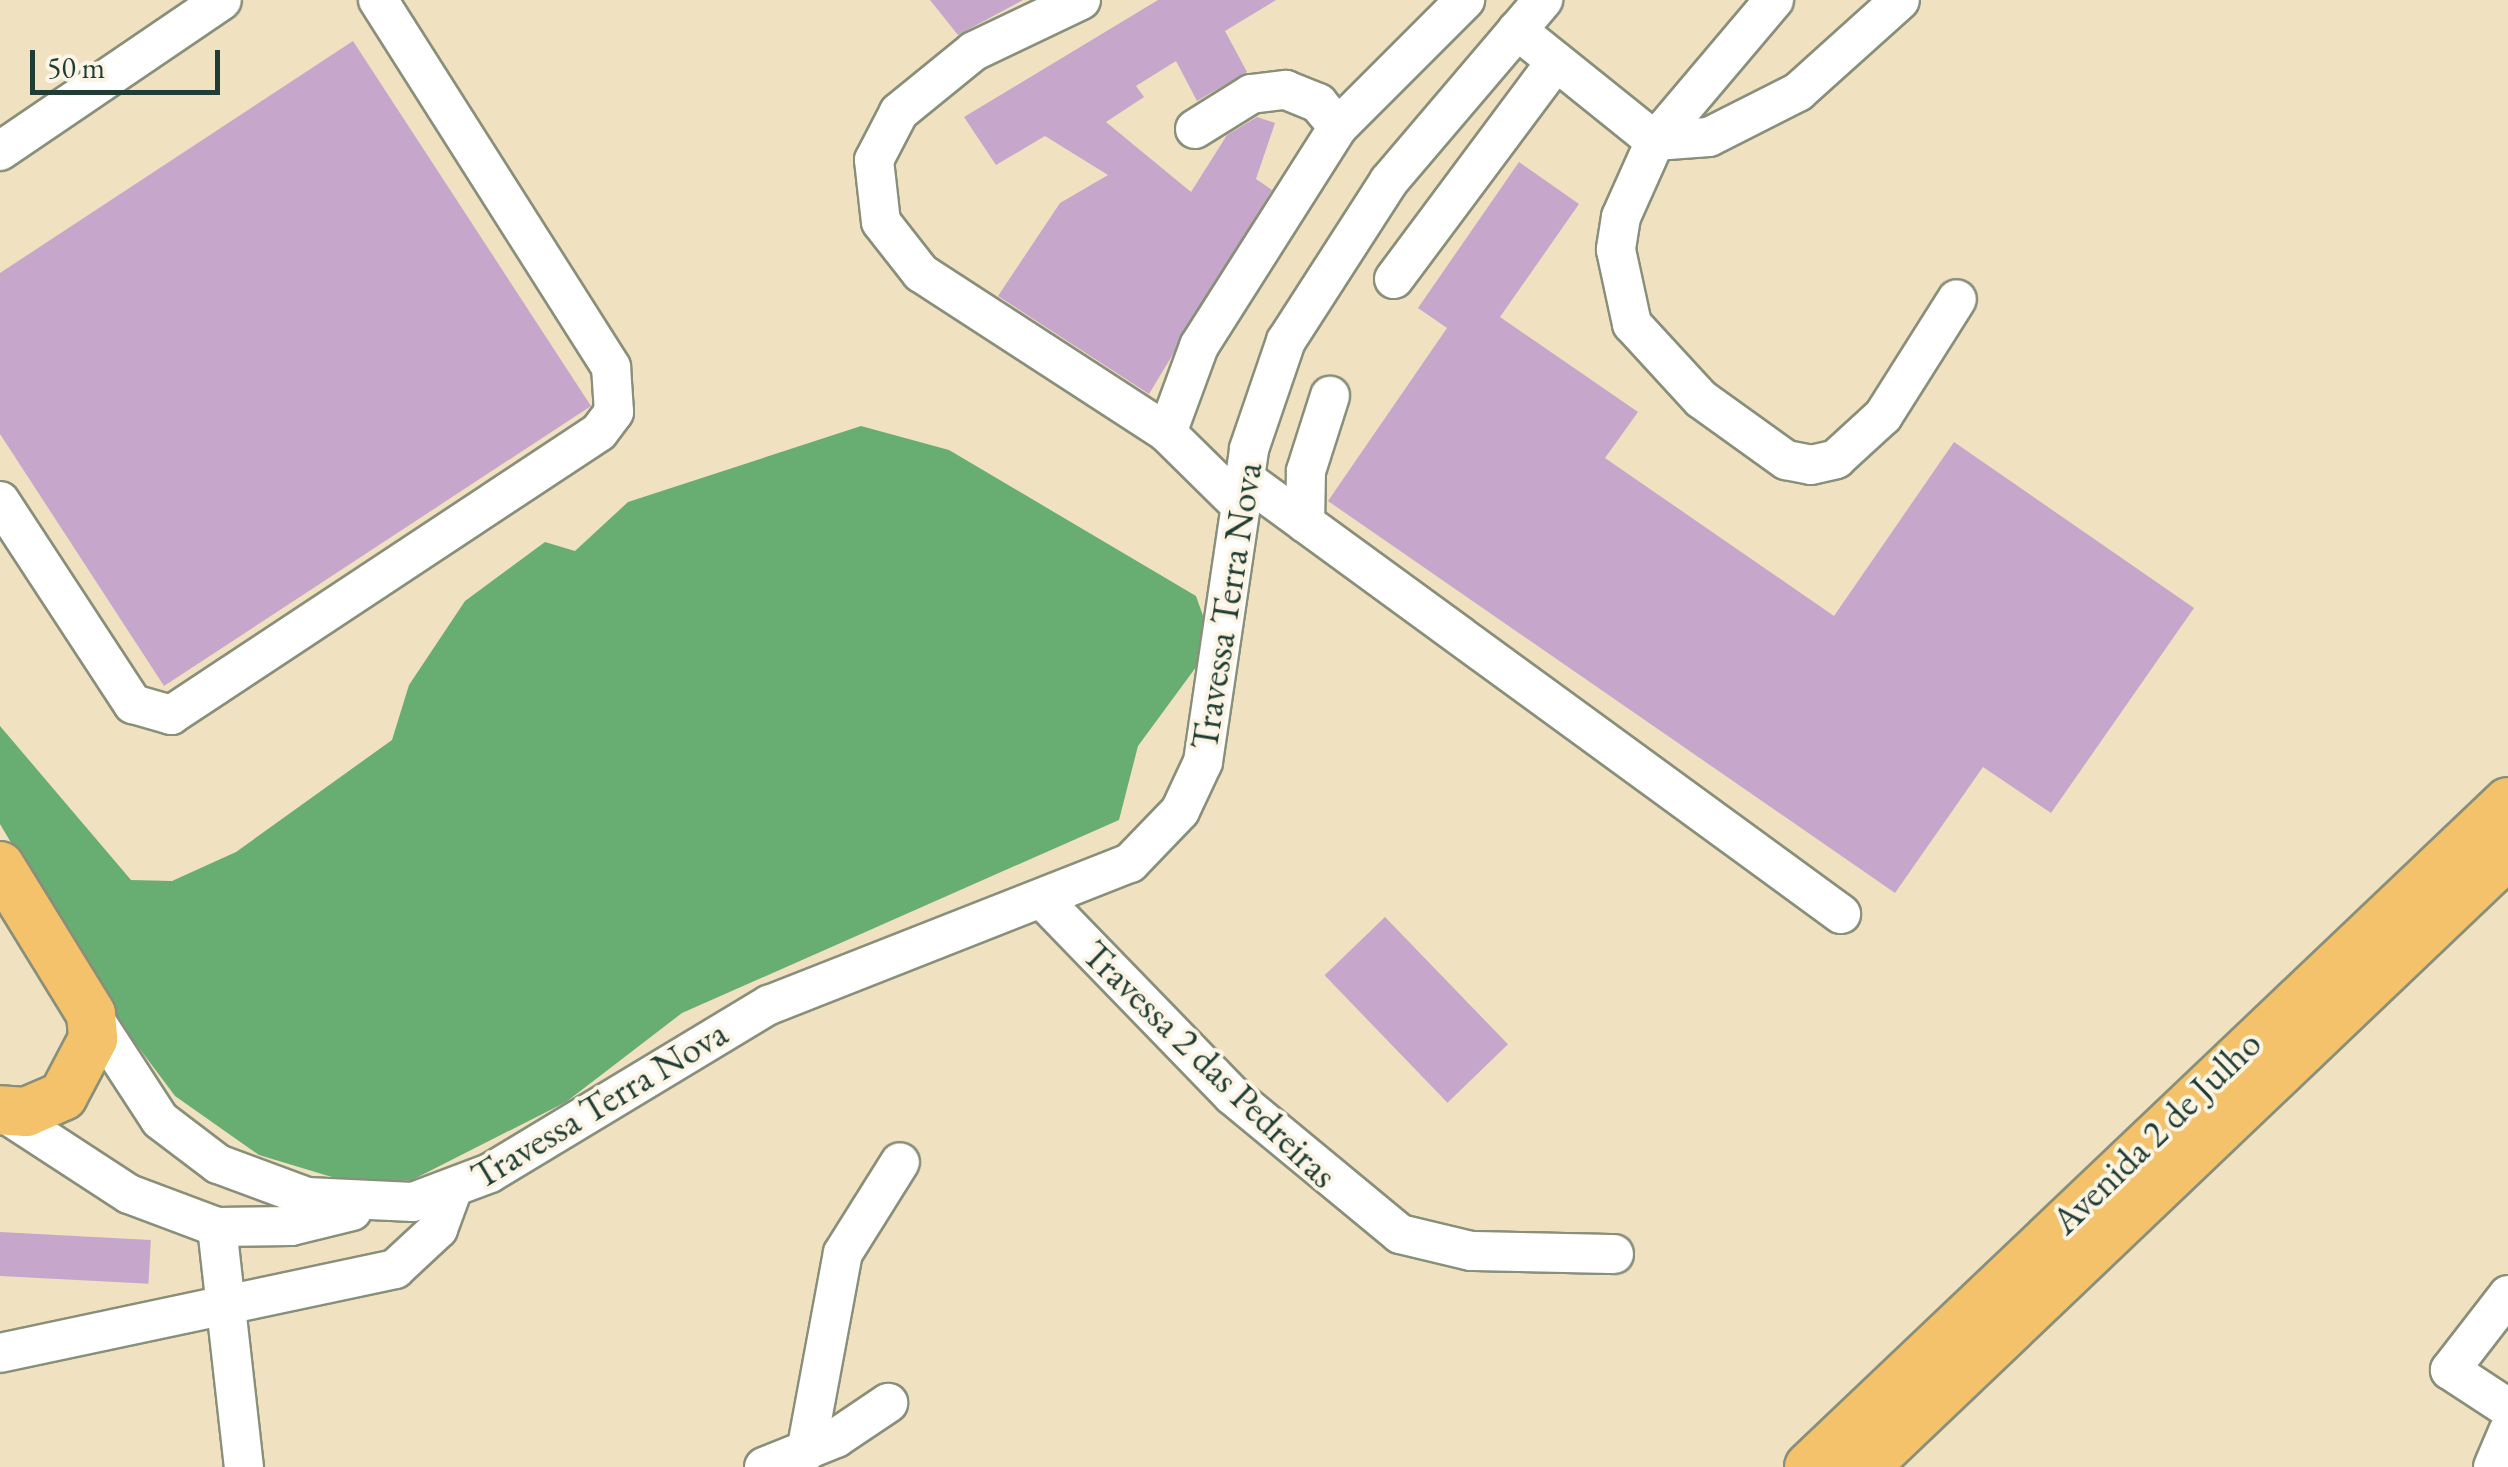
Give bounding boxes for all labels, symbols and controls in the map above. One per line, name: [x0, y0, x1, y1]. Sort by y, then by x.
scale bar: [35, 30, 225, 92]
text: 50 m: [47, 48, 105, 87]
street label: Travessa Terra Nova: [1181, 459, 1271, 753]
street label: Travessa 2 das Pedreiras: [1073, 931, 1347, 1197]
street label: Travessa Terra Nova: [463, 1010, 735, 1198]
street label: Avenida 2 de Julho: [2042, 1021, 2270, 1243]

